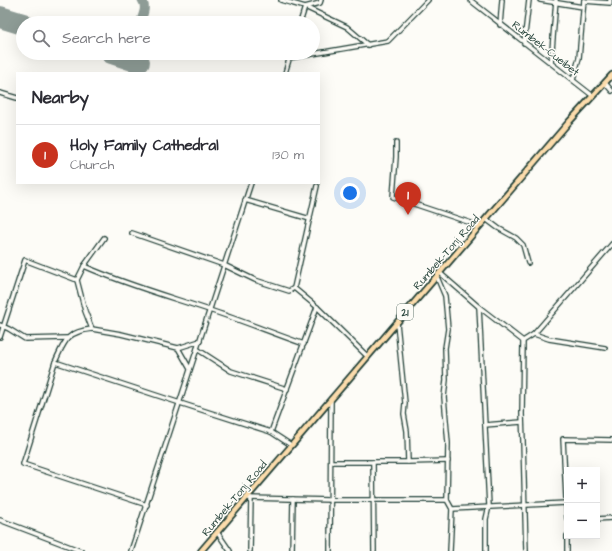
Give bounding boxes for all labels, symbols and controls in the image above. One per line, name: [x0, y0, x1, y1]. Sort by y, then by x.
search box: [16, 16, 320, 60]
street label: Rumbek-Cueibet: [509, 17, 583, 80]
icon: search: [30, 27, 52, 49]
text: Search here: [62, 28, 151, 49]
text: Nearby: [32, 86, 89, 110]
text: Holy Family Cathedral: [70, 135, 219, 156]
text: 1: [44, 146, 46, 164]
text: 130 m: [272, 146, 304, 164]
text: Church: [70, 156, 114, 174]
pin: 1: [395, 182, 421, 215]
your location: [340, 183, 360, 203]
street label: Rumbek-Tonj Road: [410, 211, 483, 293]
road number: 21: [397, 304, 413, 320]
street label: Rumbek-Tonj Road: [198, 457, 271, 539]
map controls: [564, 467, 600, 539]
button: +: [564, 467, 600, 503]
button: −: [564, 503, 600, 539]

